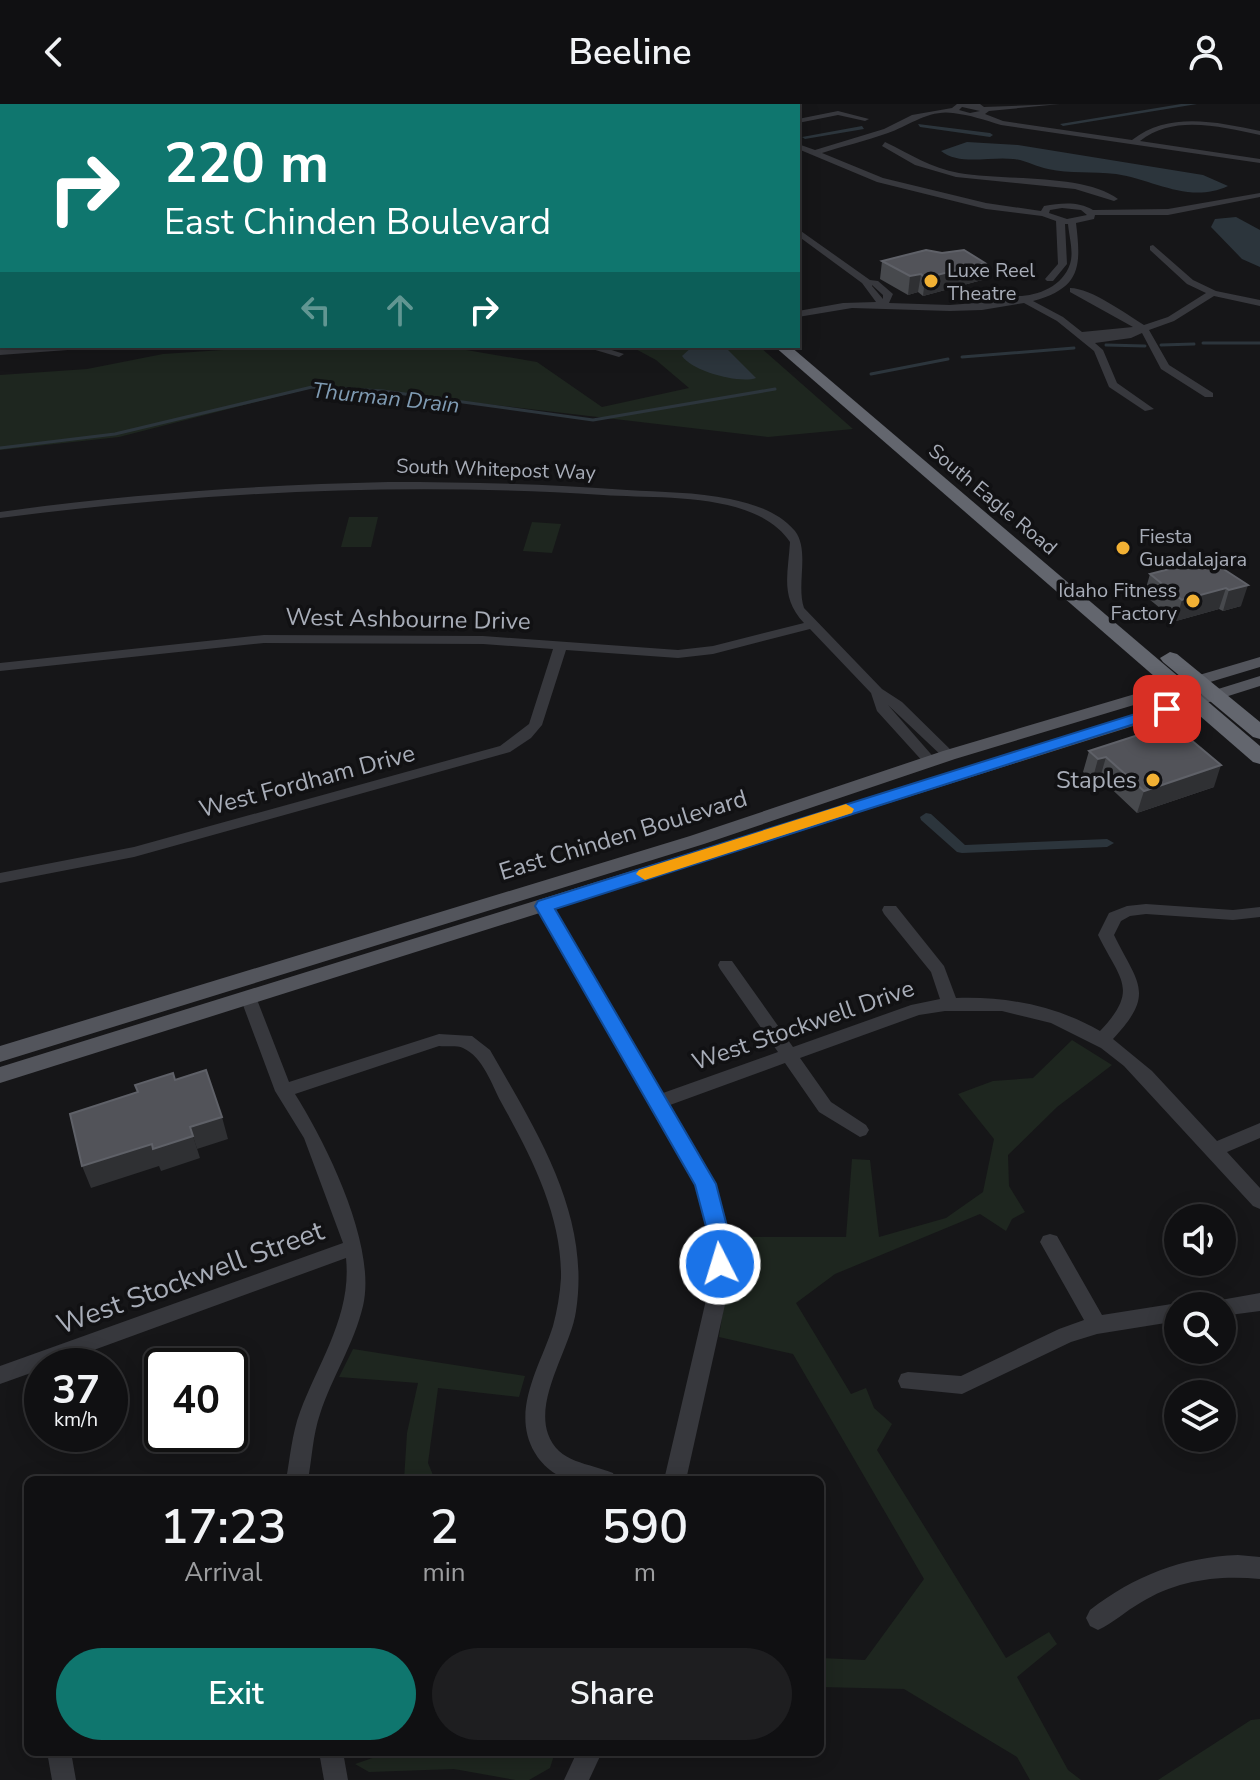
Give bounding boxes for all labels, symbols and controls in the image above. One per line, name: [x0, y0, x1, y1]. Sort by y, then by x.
text: Beeline: [568, 28, 692, 77]
icon: back: [32, 30, 76, 74]
icon: person: [1184, 30, 1228, 74]
text: 220 m: [164, 125, 329, 202]
icon: right: [32, 136, 136, 240]
text: East Chinden Boulevard: [164, 198, 551, 247]
place label: Luxe Reel Theatre: [947, 257, 1035, 307]
marker: Luxe Reel Theatre: [922, 272, 940, 290]
icon: left: [294, 288, 338, 332]
icon: ahead: [378, 288, 422, 332]
icon: right: [462, 288, 506, 332]
water label: Thurman Drain: [311, 375, 461, 421]
street label: South Eagle Road: [923, 438, 1063, 561]
street label: South Whitepost Way: [396, 453, 597, 487]
place label: Fiesta Guadalajara: [1139, 523, 1247, 573]
marker: Fiesta Guadalajara: [1114, 539, 1132, 557]
place label: Idaho Fitness Factory: [1058, 577, 1178, 627]
marker: Idaho Fitness Factory: [1184, 592, 1202, 610]
street label: West Ashbourne Drive: [285, 601, 531, 637]
pin: [1133, 675, 1201, 743]
icon: arrive: [1145, 687, 1189, 731]
street label: West Fordham Drive: [196, 737, 418, 825]
place label: Staples: [1056, 764, 1137, 796]
marker: Staples: [1144, 771, 1162, 789]
street label: East Chinden Boulevard: [495, 782, 751, 888]
street label: West Stockwell Drive: [688, 972, 918, 1078]
map controls: [1164, 1204, 1236, 1452]
button: sound: [1164, 1204, 1236, 1276]
street label: West Stockwell Street: [51, 1212, 329, 1344]
position arrow: [678, 1222, 762, 1306]
button: search: [1164, 1292, 1236, 1364]
speed limit sign: 40: [144, 1348, 248, 1452]
text: 37: [52, 1363, 100, 1417]
button: layers: [1164, 1380, 1236, 1452]
text: km/h: [54, 1406, 98, 1433]
text: 17:23: [160, 1494, 287, 1560]
text: 2: [430, 1494, 458, 1560]
text: 590: [602, 1494, 688, 1560]
text: Arrival: [184, 1555, 262, 1590]
text: min: [423, 1555, 466, 1590]
text: m: [634, 1555, 656, 1590]
button: Exit: [56, 1648, 416, 1740]
button: Share: [432, 1648, 792, 1740]

